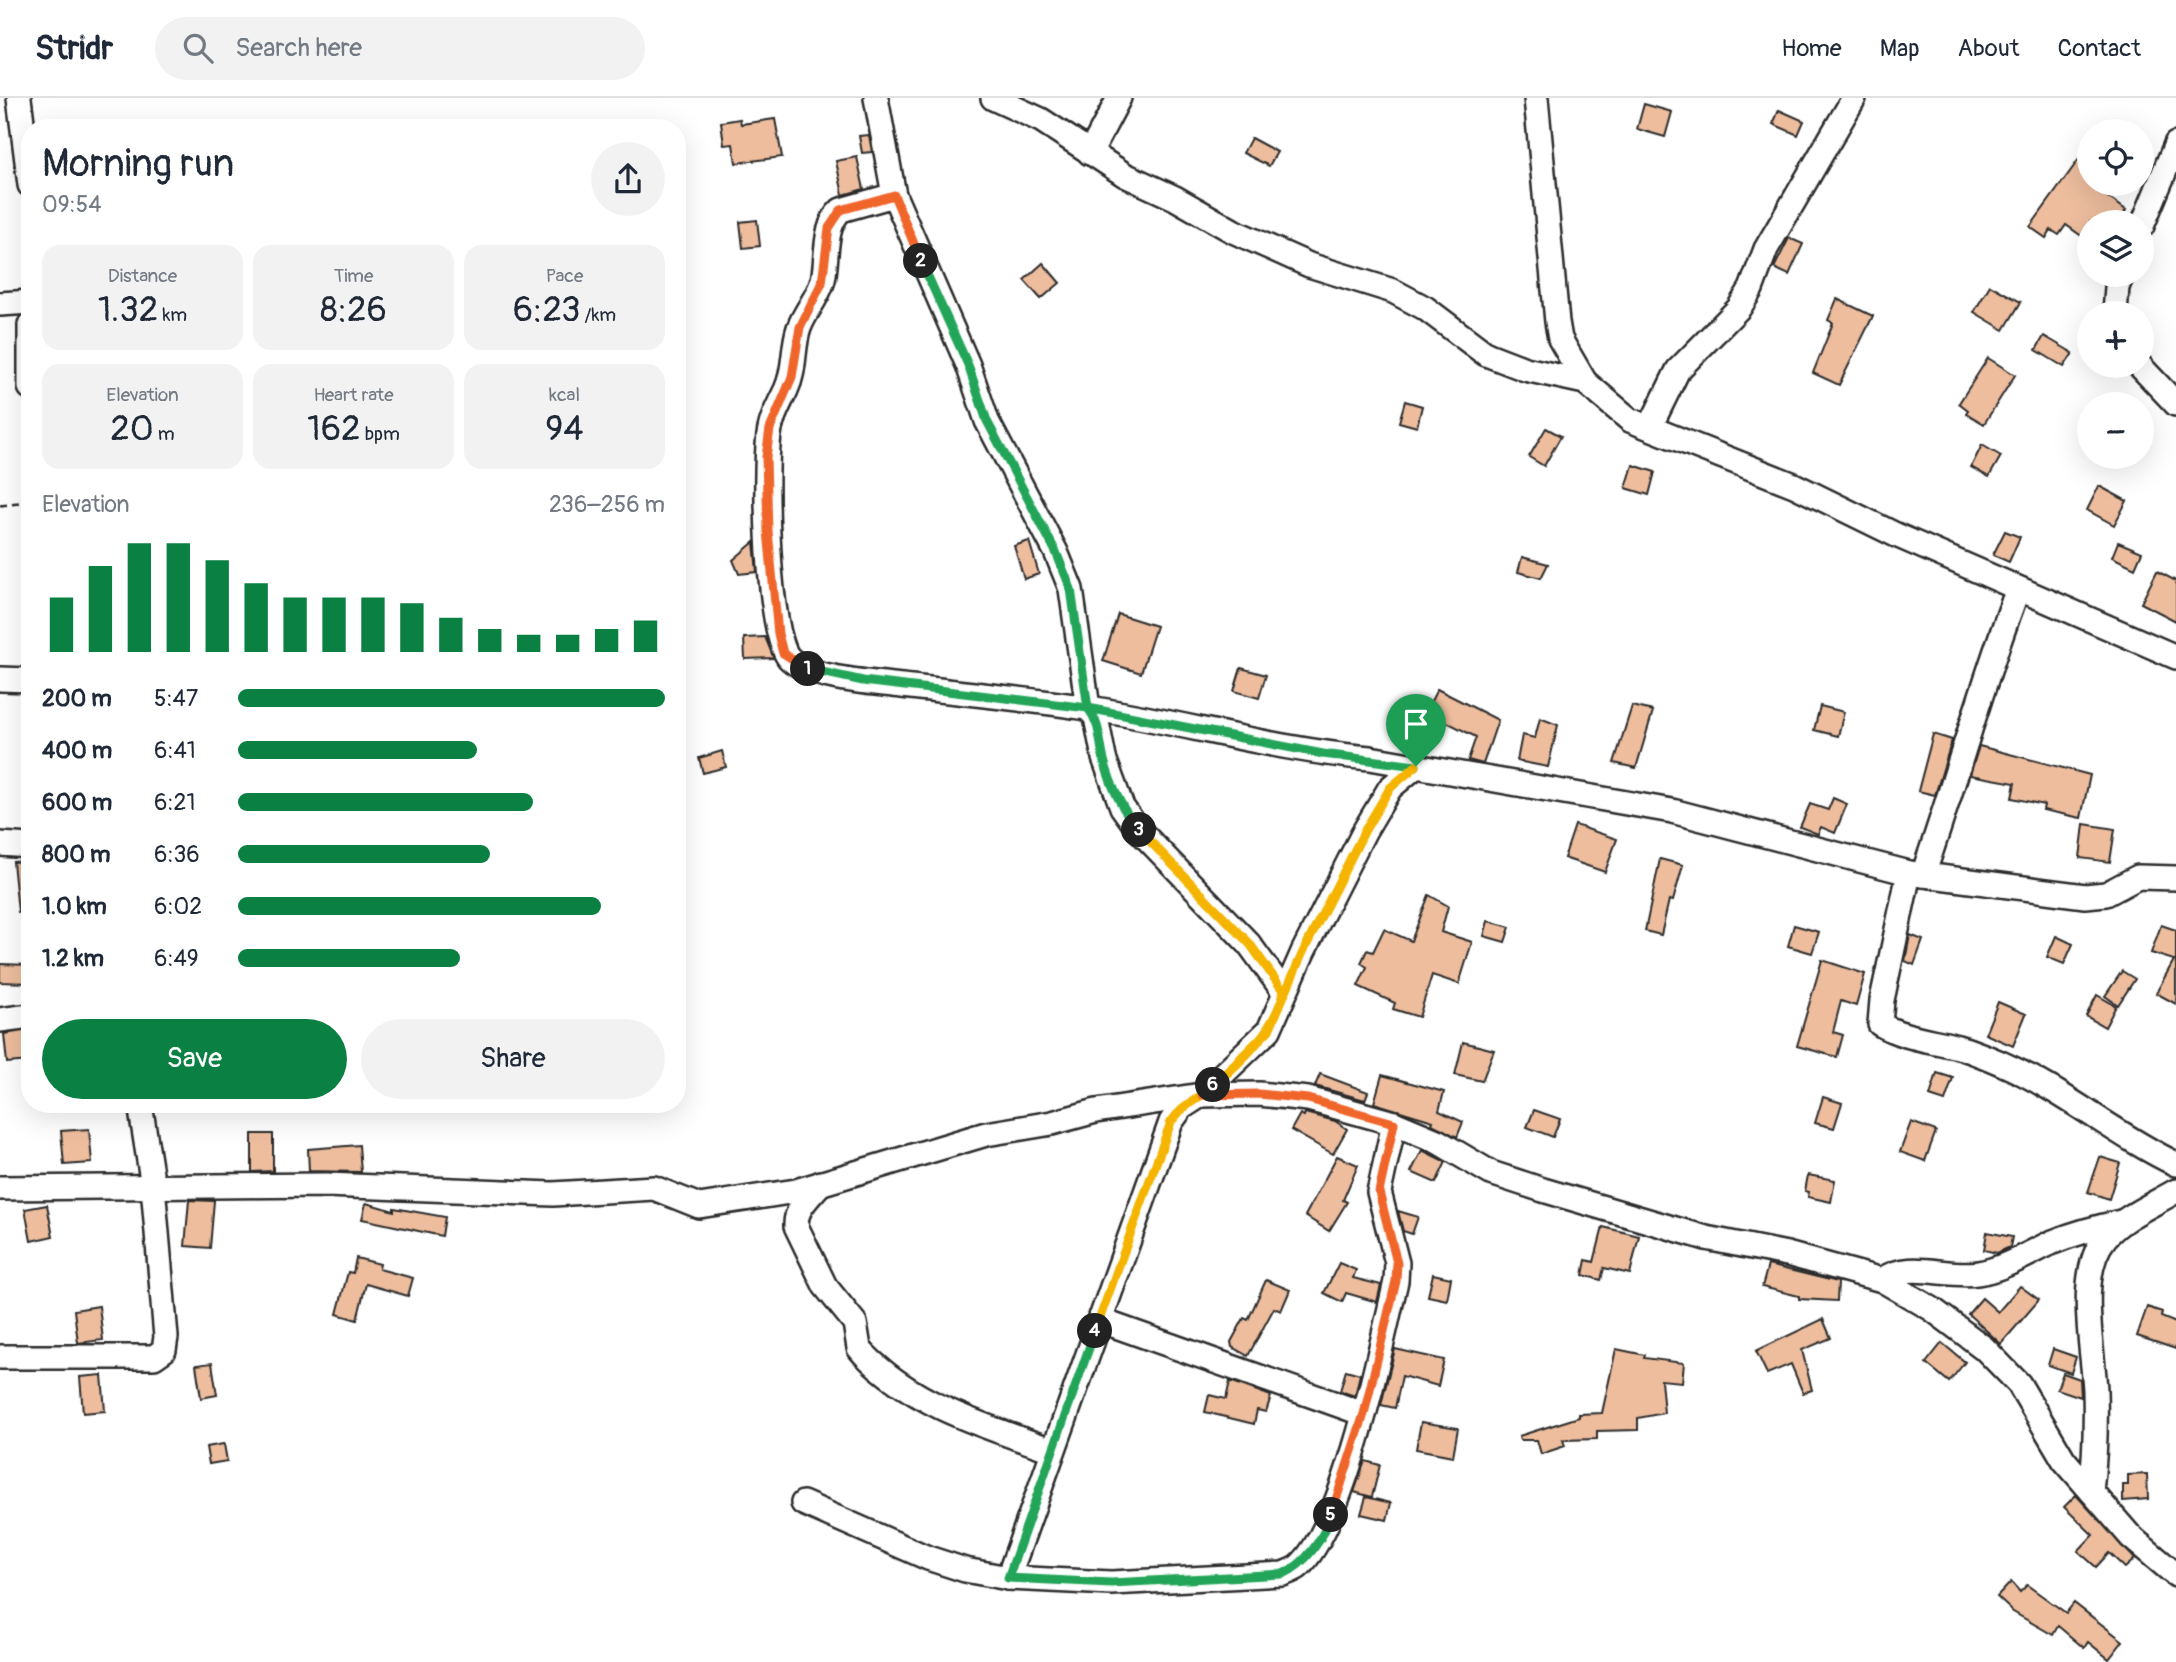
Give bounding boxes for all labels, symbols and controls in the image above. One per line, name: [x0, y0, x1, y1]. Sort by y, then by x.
search box: [155, 17, 645, 80]
text: Stridr: [35, 28, 113, 69]
icon: search: [179, 29, 217, 67]
text: Search here: [235, 32, 362, 64]
text: Home: [1781, 34, 1842, 63]
text: Map: [1880, 34, 1920, 63]
text: About: [1958, 34, 2020, 63]
text: Contact: [2058, 34, 2141, 63]
map controls: [2077, 119, 2154, 469]
button: locate: [2077, 119, 2154, 196]
text: Morning run: [42, 140, 234, 188]
button: share: [591, 142, 665, 216]
text: 09:54: [42, 190, 102, 219]
button: layers: [2077, 210, 2154, 287]
pin: 2: [904, 244, 939, 278]
text: 2: [915, 248, 926, 272]
text: Distance: [108, 264, 177, 288]
text: Time: [334, 264, 373, 288]
text: Pace: [546, 264, 583, 288]
text: 1.32: [98, 288, 158, 332]
text: 8:26: [320, 288, 387, 332]
text: 6:23: [513, 288, 581, 332]
button: +: [2077, 301, 2154, 378]
text: km: [158, 303, 187, 327]
text: /km: [581, 303, 616, 327]
text: Elevation: [106, 383, 179, 407]
text: Heart rate: [313, 383, 394, 407]
text: kcal: [549, 383, 580, 407]
button: −: [2077, 392, 2154, 469]
text: 20: [110, 407, 154, 451]
text: 162: [307, 407, 361, 451]
text: 94: [545, 407, 584, 451]
text: m: [154, 422, 175, 446]
text: bpm: [361, 422, 400, 446]
text: Elevation: [42, 490, 130, 519]
text: 236–256 m: [549, 490, 665, 519]
pin: 1: [790, 652, 826, 686]
text: 1: [804, 656, 811, 680]
text: 200 m: [42, 684, 112, 713]
text: 5:47: [154, 684, 198, 713]
pin: [1386, 694, 1446, 766]
icon: arrive: [1397, 705, 1435, 743]
text: 400 m: [42, 736, 112, 765]
text: 6:41: [154, 736, 196, 765]
text: 600 m: [42, 788, 112, 817]
text: 6:21: [154, 788, 195, 817]
pin: 3: [1122, 812, 1156, 848]
text: 3: [1133, 817, 1144, 841]
text: 800 m: [42, 840, 110, 869]
text: 6:36: [154, 840, 200, 869]
text: 1.0 km: [42, 892, 107, 921]
text: 6:02: [154, 892, 202, 921]
text: 1.2 km: [42, 944, 104, 973]
text: 6:49: [154, 944, 199, 973]
button: Save: [42, 1019, 347, 1099]
button: Share: [361, 1019, 665, 1099]
pin: 6: [1196, 1068, 1230, 1102]
text: 6: [1207, 1072, 1218, 1096]
pin: 4: [1078, 1314, 1112, 1348]
text: 4: [1089, 1318, 1100, 1342]
pin: 5: [1314, 1498, 1348, 1532]
text: 5: [1325, 1502, 1336, 1526]

